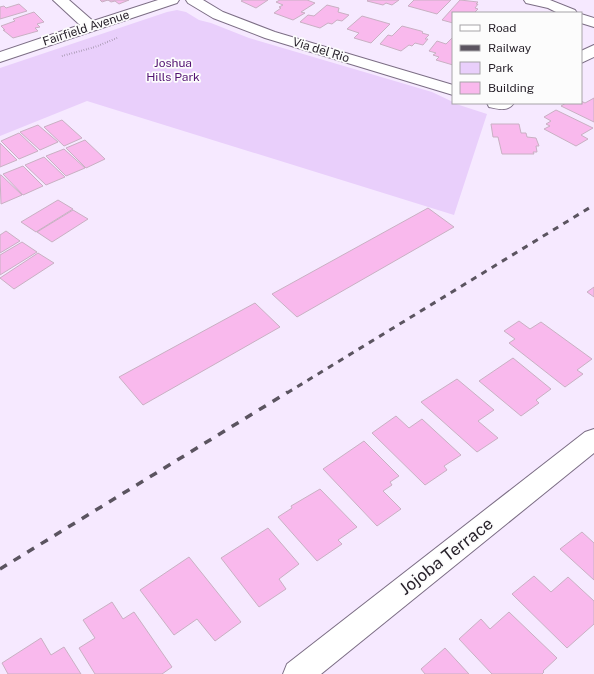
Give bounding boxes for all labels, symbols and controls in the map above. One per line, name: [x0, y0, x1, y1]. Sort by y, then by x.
street label: Fairfield Avenue: [41, 7, 131, 49]
legend: [452, 12, 582, 104]
text: Road: [488, 21, 516, 35]
street label: Via del Rio: [291, 35, 351, 65]
text: Railway: [488, 41, 532, 55]
park label: Joshua Hills Park: [146, 56, 200, 84]
text: Park: [488, 61, 514, 75]
text: Building: [488, 81, 534, 95]
street label: Jojoba Terrace: [395, 513, 497, 599]

